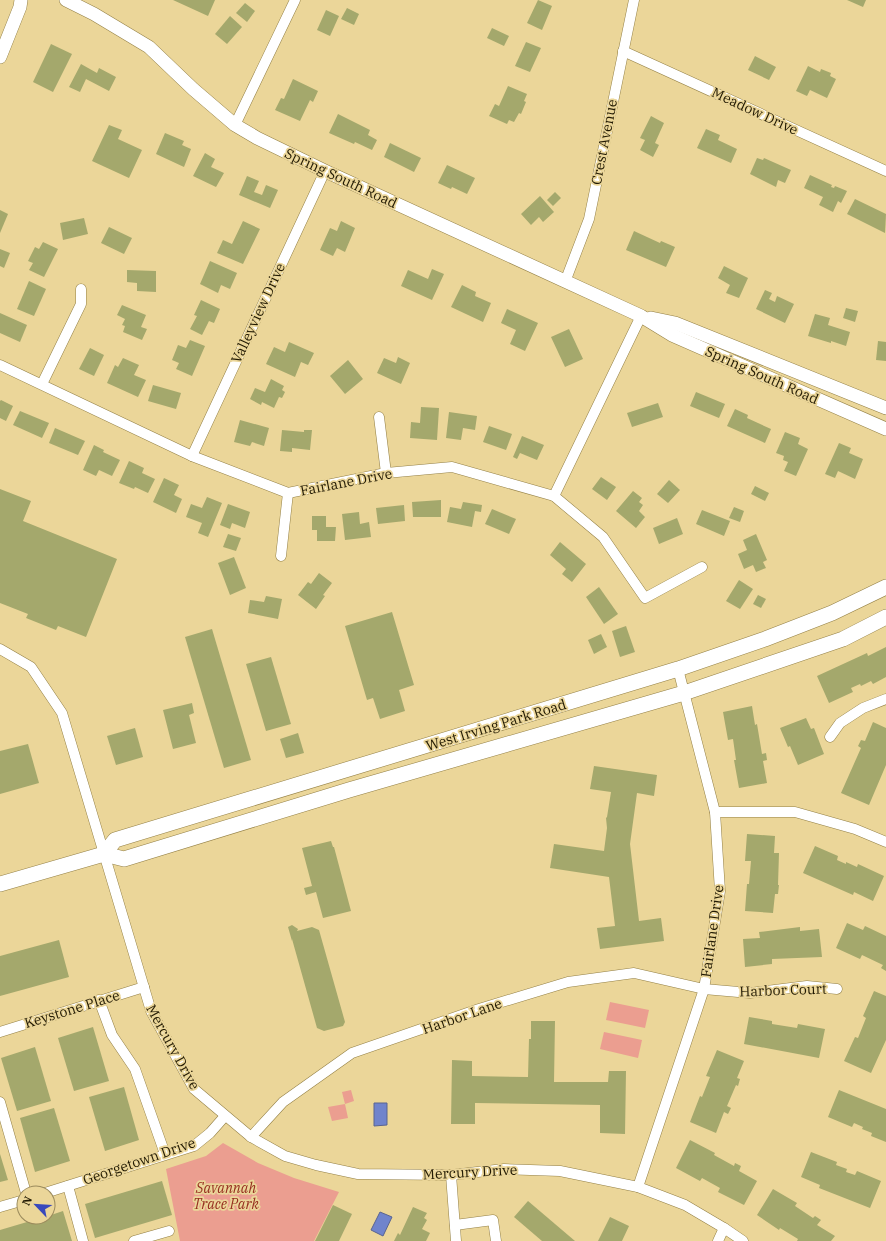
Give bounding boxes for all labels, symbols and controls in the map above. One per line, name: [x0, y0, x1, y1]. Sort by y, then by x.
street label: Meadow Drive: [709, 83, 801, 139]
street label: Crest Avenue: [587, 98, 621, 186]
street label: Spring South Road: [282, 144, 401, 212]
street label: Valleyview Drive: [227, 260, 289, 366]
street label: Spring South Road: [702, 342, 822, 408]
street label: Fairlane Drive: [298, 464, 394, 500]
street label: West Irving Park Road: [424, 695, 569, 755]
street label: Fairlane Drive: [697, 884, 727, 978]
street label: Harbor Court: [739, 979, 827, 1001]
street label: Keystone Place: [22, 986, 122, 1032]
street label: Harbor Lane: [420, 994, 504, 1038]
street label: Mercury Drive: [142, 1001, 204, 1093]
street label: Georgetown Drive: [80, 1133, 198, 1189]
street label: Mercury Drive: [422, 1161, 518, 1183]
park label: Savannah Trace Park: [193, 1179, 260, 1213]
north arrow: [16, 1185, 56, 1225]
text: N: [19, 1194, 35, 1208]

